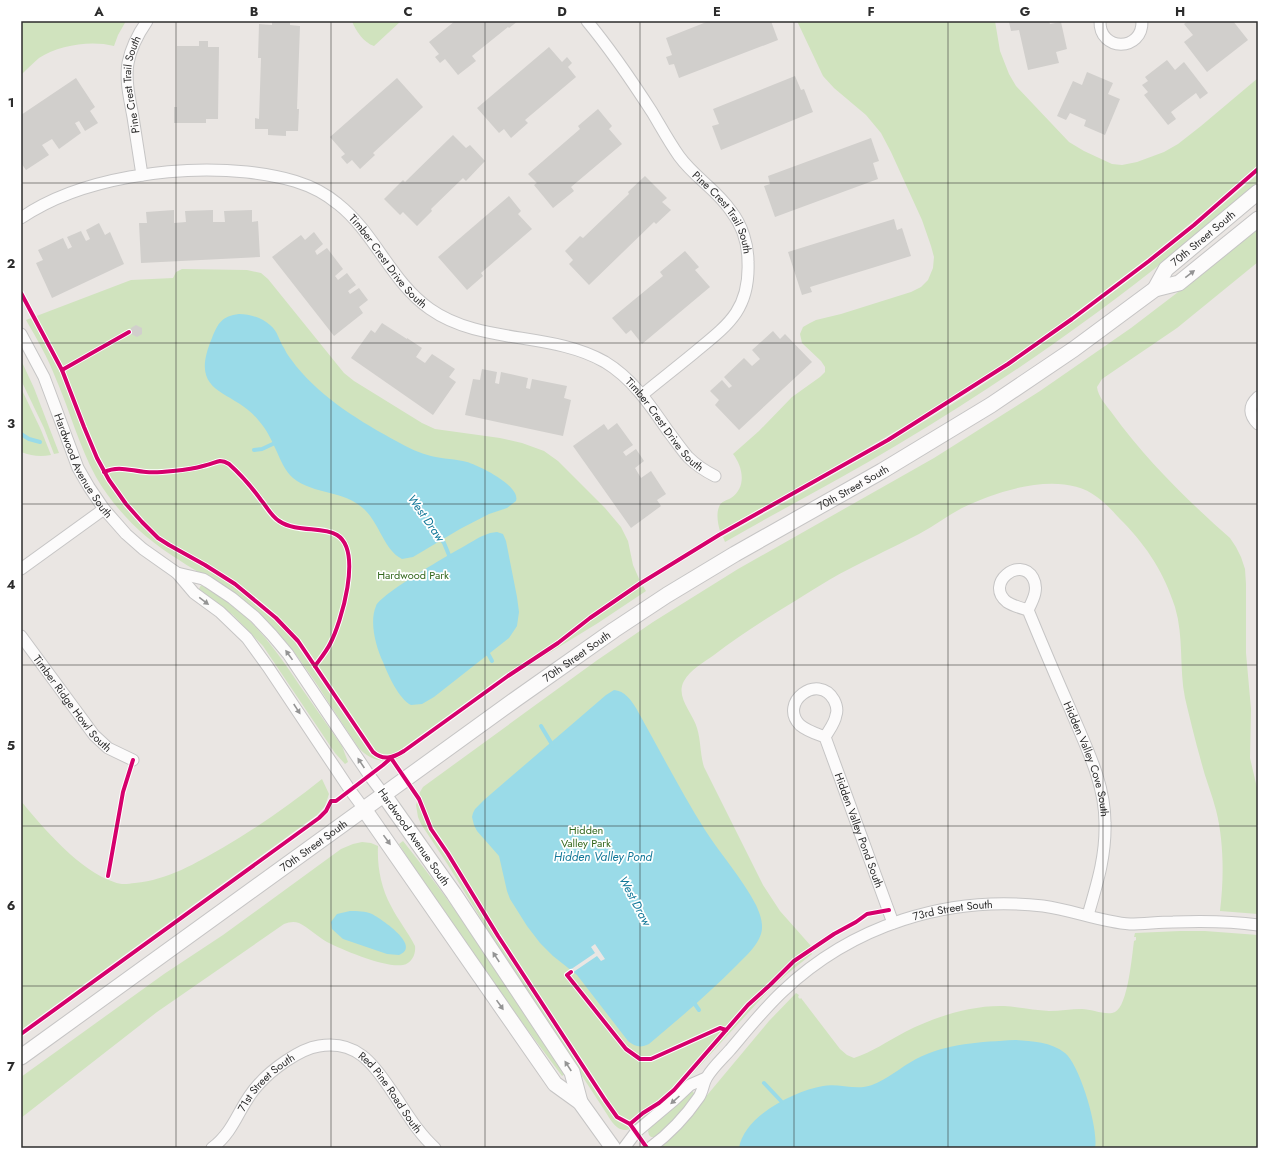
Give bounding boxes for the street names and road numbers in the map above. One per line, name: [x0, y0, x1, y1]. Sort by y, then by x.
street label: Pine Crest Trail South: [119, 33, 145, 134]
street label: Pine Crest Trail South: [689, 167, 756, 255]
street label: 70th Street South: [1167, 206, 1239, 270]
street label: Timber Crest Drive South: [345, 211, 431, 312]
street label: Timber Crest Drive South: [622, 374, 707, 475]
street label: Hardwood Avenue South: [50, 411, 116, 521]
street label: 70th Street South: [814, 461, 892, 514]
street label: 70th Street South: [539, 627, 614, 686]
street label: Timber Ridge Howl South: [30, 652, 115, 756]
street label: Hidden Valley Cove South: [1060, 699, 1113, 817]
street label: Hidden Valley Pond South: [831, 770, 887, 890]
street label: Hardwood Avenue South: [374, 785, 454, 889]
street label: 70th Street South: [276, 816, 351, 875]
street label: 73rd Street South: [911, 896, 993, 924]
street label: Red Pine Road South: [355, 1048, 426, 1137]
street label: 71st Street South: [234, 1049, 298, 1114]

